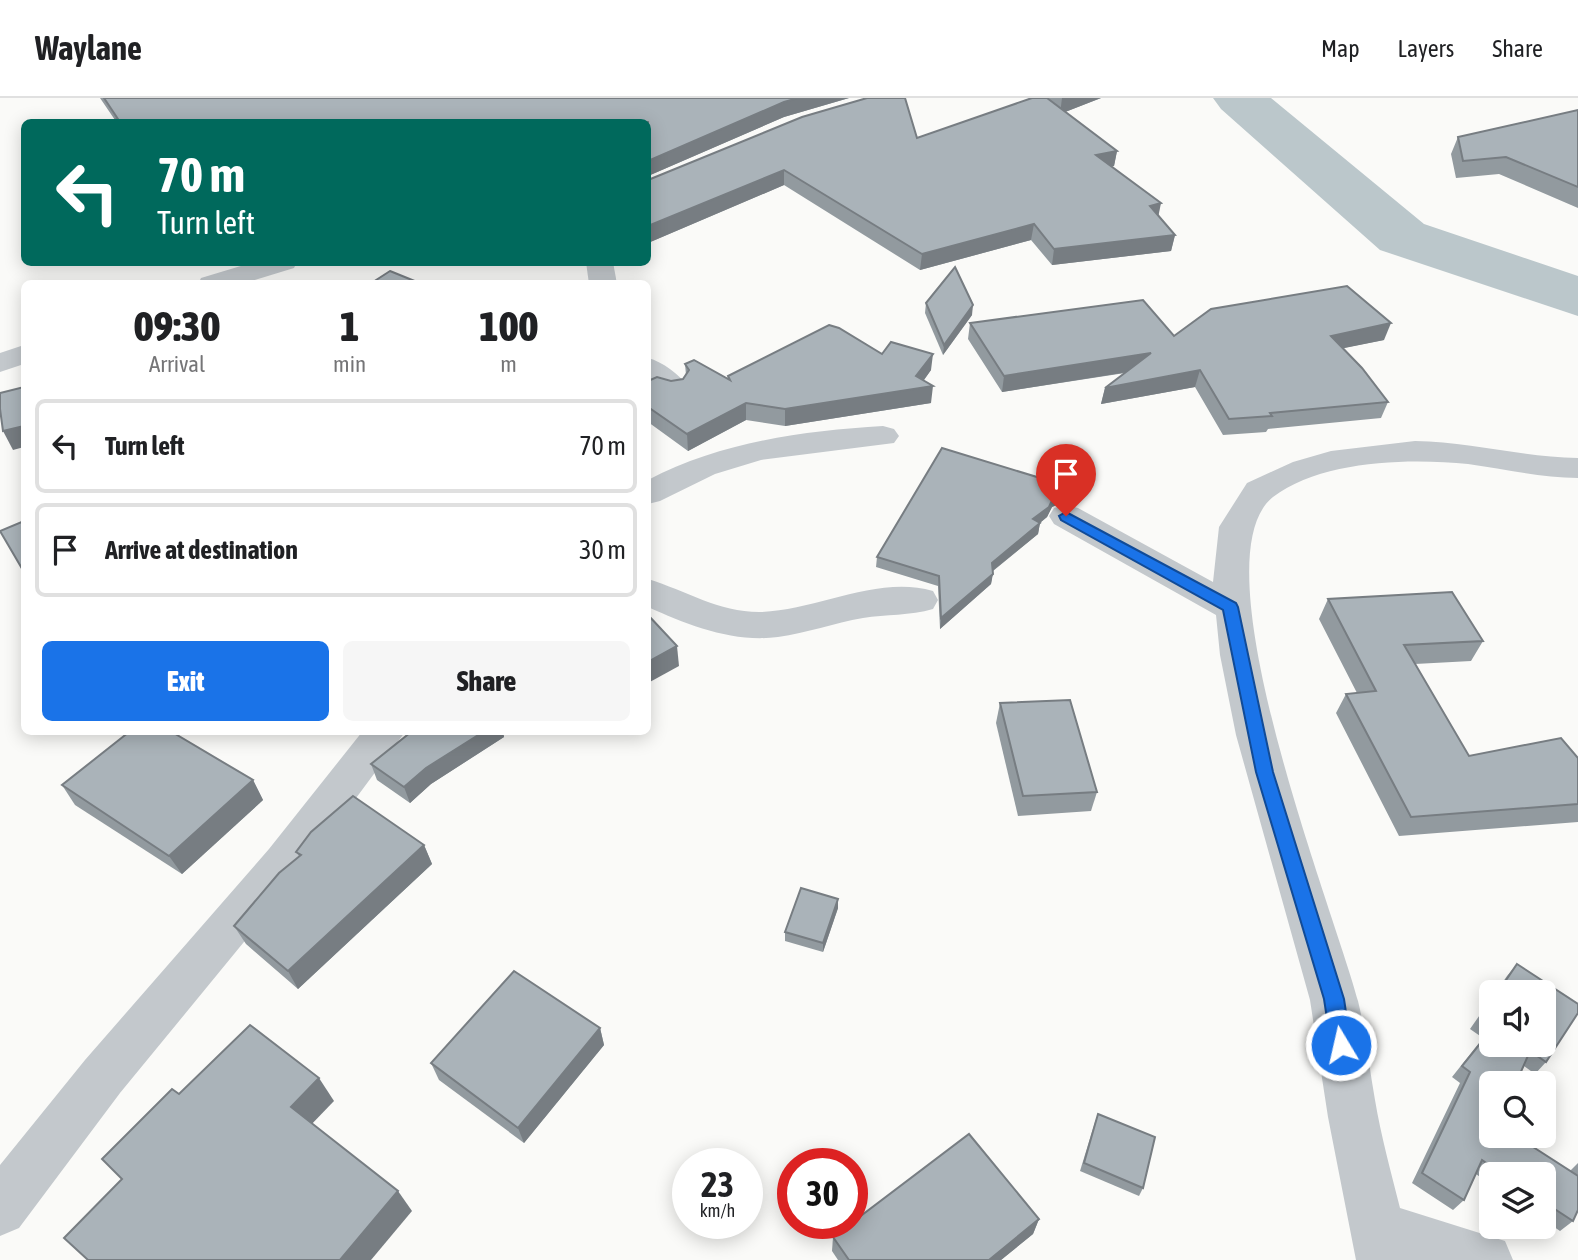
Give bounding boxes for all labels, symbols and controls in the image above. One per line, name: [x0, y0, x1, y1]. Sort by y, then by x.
text: Waylane: [35, 29, 142, 67]
text: Map: [1321, 35, 1360, 62]
text: Layers: [1398, 35, 1454, 62]
text: Share: [1492, 35, 1543, 62]
text: 70 m: [157, 146, 245, 202]
icon: left: [42, 147, 133, 238]
text: Turn left: [157, 204, 255, 241]
text: 09:30: [134, 302, 220, 350]
text: 1: [340, 302, 359, 350]
text: 100: [479, 302, 538, 350]
text: Arrival: [149, 351, 205, 377]
text: min: [333, 351, 366, 377]
text: m: [500, 351, 517, 377]
icon: left: [46, 427, 84, 465]
text: Turn left: [105, 431, 185, 461]
text: 70 m: [579, 431, 626, 461]
pin: [1036, 444, 1096, 516]
icon: arrive: [1047, 455, 1085, 493]
icon: arrive: [46, 531, 84, 569]
text: Arrive at destination: [105, 535, 298, 565]
text: 30 m: [579, 535, 626, 565]
button: Exit: [42, 641, 329, 721]
button: Share: [343, 641, 630, 721]
map controls: [1479, 980, 1556, 1239]
button: sound: [1479, 980, 1556, 1057]
position arrow: [1304, 1008, 1378, 1082]
button: search: [1479, 1071, 1556, 1148]
speed limit sign: 30: [777, 1148, 868, 1239]
button: layers: [1479, 1162, 1556, 1239]
text: 23: [701, 1164, 734, 1204]
text: km/h: [700, 1200, 735, 1221]

